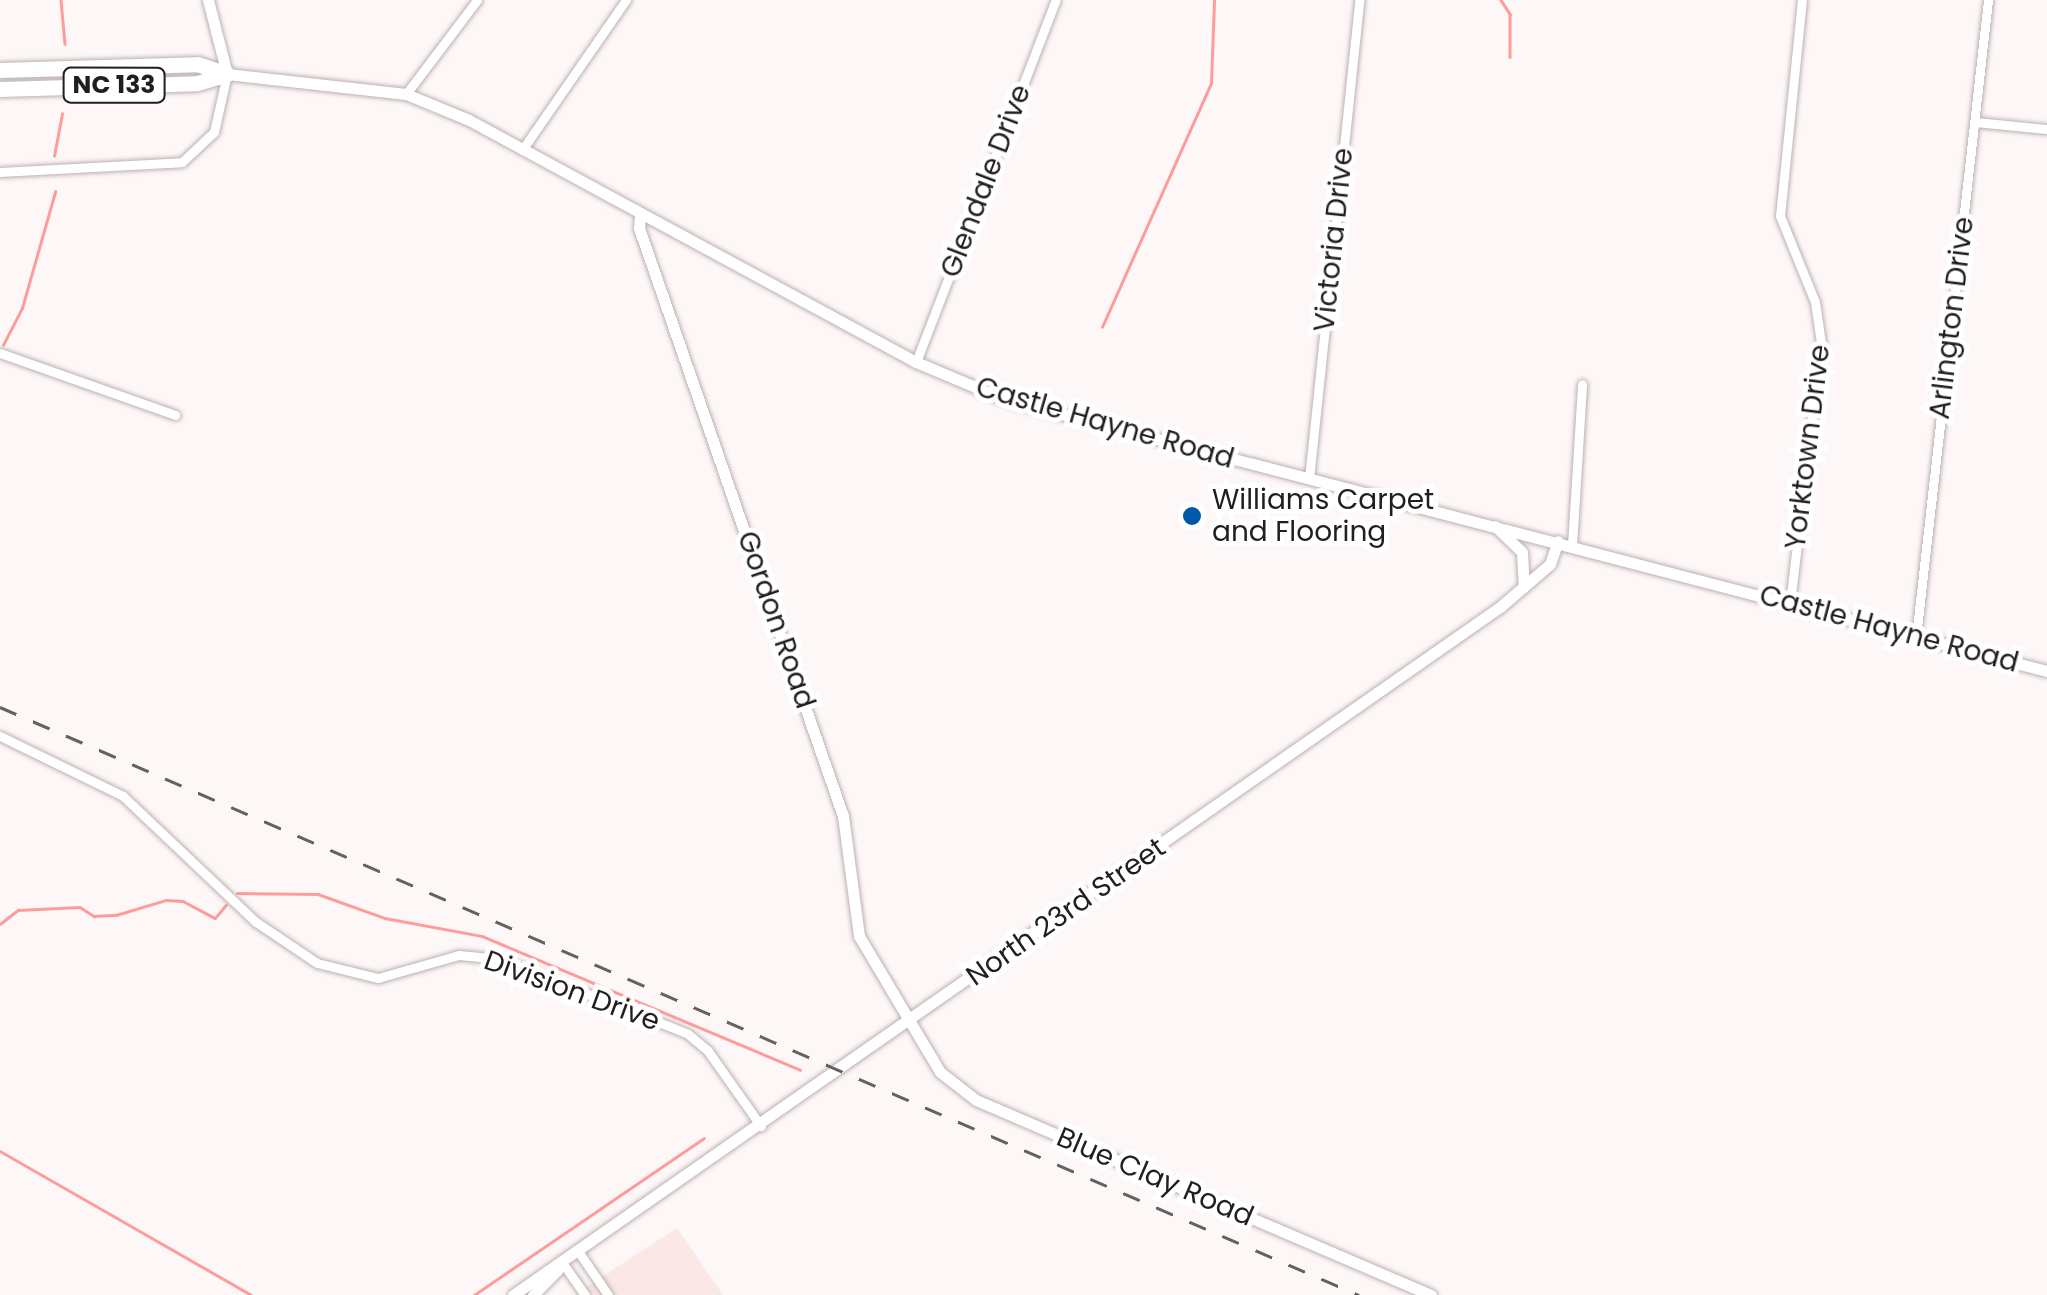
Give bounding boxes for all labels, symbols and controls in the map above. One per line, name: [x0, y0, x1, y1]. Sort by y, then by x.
road number: NC 133: [62, 65, 166, 105]
street label: Glendale Drive: [934, 80, 1038, 282]
street label: Victoria Drive: [1308, 146, 1360, 334]
street label: Arlington Drive: [1923, 215, 1981, 421]
street label: Yorktown Drive: [1779, 343, 1837, 551]
street label: Castle Hayne Road: [972, 370, 1238, 476]
place label: Williams Carpet and Flooring: [1212, 483, 1434, 549]
marker: Williams Carpet and Flooring: [1181, 505, 1203, 527]
street label: Gordon Road: [730, 527, 822, 713]
street label: Castle Hayne Road: [1756, 578, 2022, 680]
street label: North 23rd Street: [960, 831, 1172, 993]
street label: Division Drive: [480, 944, 664, 1038]
street label: Blue Clay Road: [1052, 1120, 1258, 1234]

